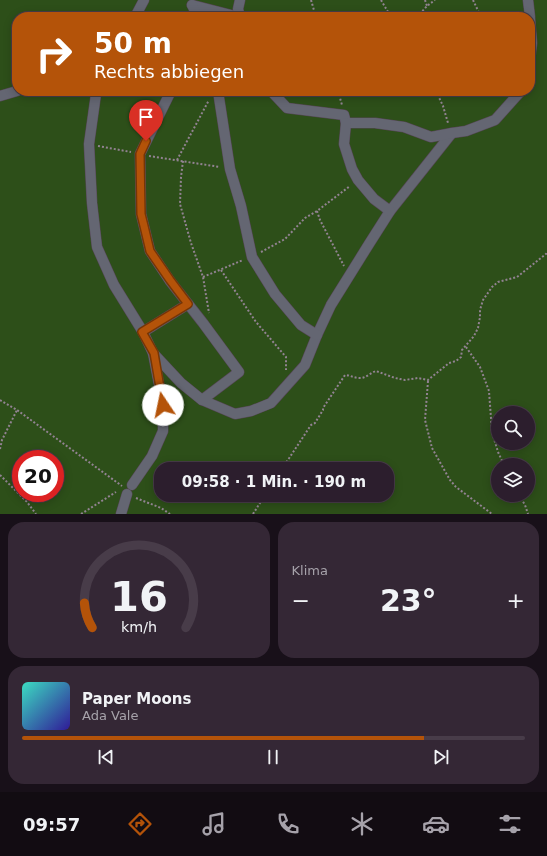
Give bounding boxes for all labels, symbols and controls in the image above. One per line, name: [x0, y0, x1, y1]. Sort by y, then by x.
text: 50 m: [94, 27, 172, 60]
icon: right: [28, 28, 80, 80]
text: Rechts abbiegen: [94, 61, 244, 82]
pin: [129, 100, 163, 141]
icon: arrive: [135, 106, 157, 128]
position arrow: [142, 384, 184, 426]
map controls: [491, 406, 535, 502]
button: search: [491, 406, 535, 450]
speed limit sign: 20: [12, 450, 64, 502]
button: layers: [491, 458, 535, 502]
text: 09:58 · 1 Min. · 190 m: [182, 473, 366, 491]
text: Klima: [292, 563, 328, 578]
text: 16: [110, 572, 168, 621]
text: 23°: [380, 583, 437, 618]
text: −: [292, 588, 310, 613]
text: +: [507, 588, 525, 613]
text: km/h: [121, 619, 157, 635]
text: Paper Moons: [82, 690, 191, 708]
text: Ada Vale: [82, 708, 138, 723]
icon: previous: [95, 746, 117, 768]
icon: pause: [262, 746, 284, 768]
icon: next: [430, 746, 452, 768]
icon: directions: [126, 810, 154, 838]
icon: music: [200, 810, 228, 838]
icon: phone: [274, 810, 302, 838]
icon: climate: [348, 810, 376, 838]
icon: car: [422, 810, 450, 838]
icon: filters: [496, 810, 524, 838]
text: 09:57: [23, 814, 80, 835]

